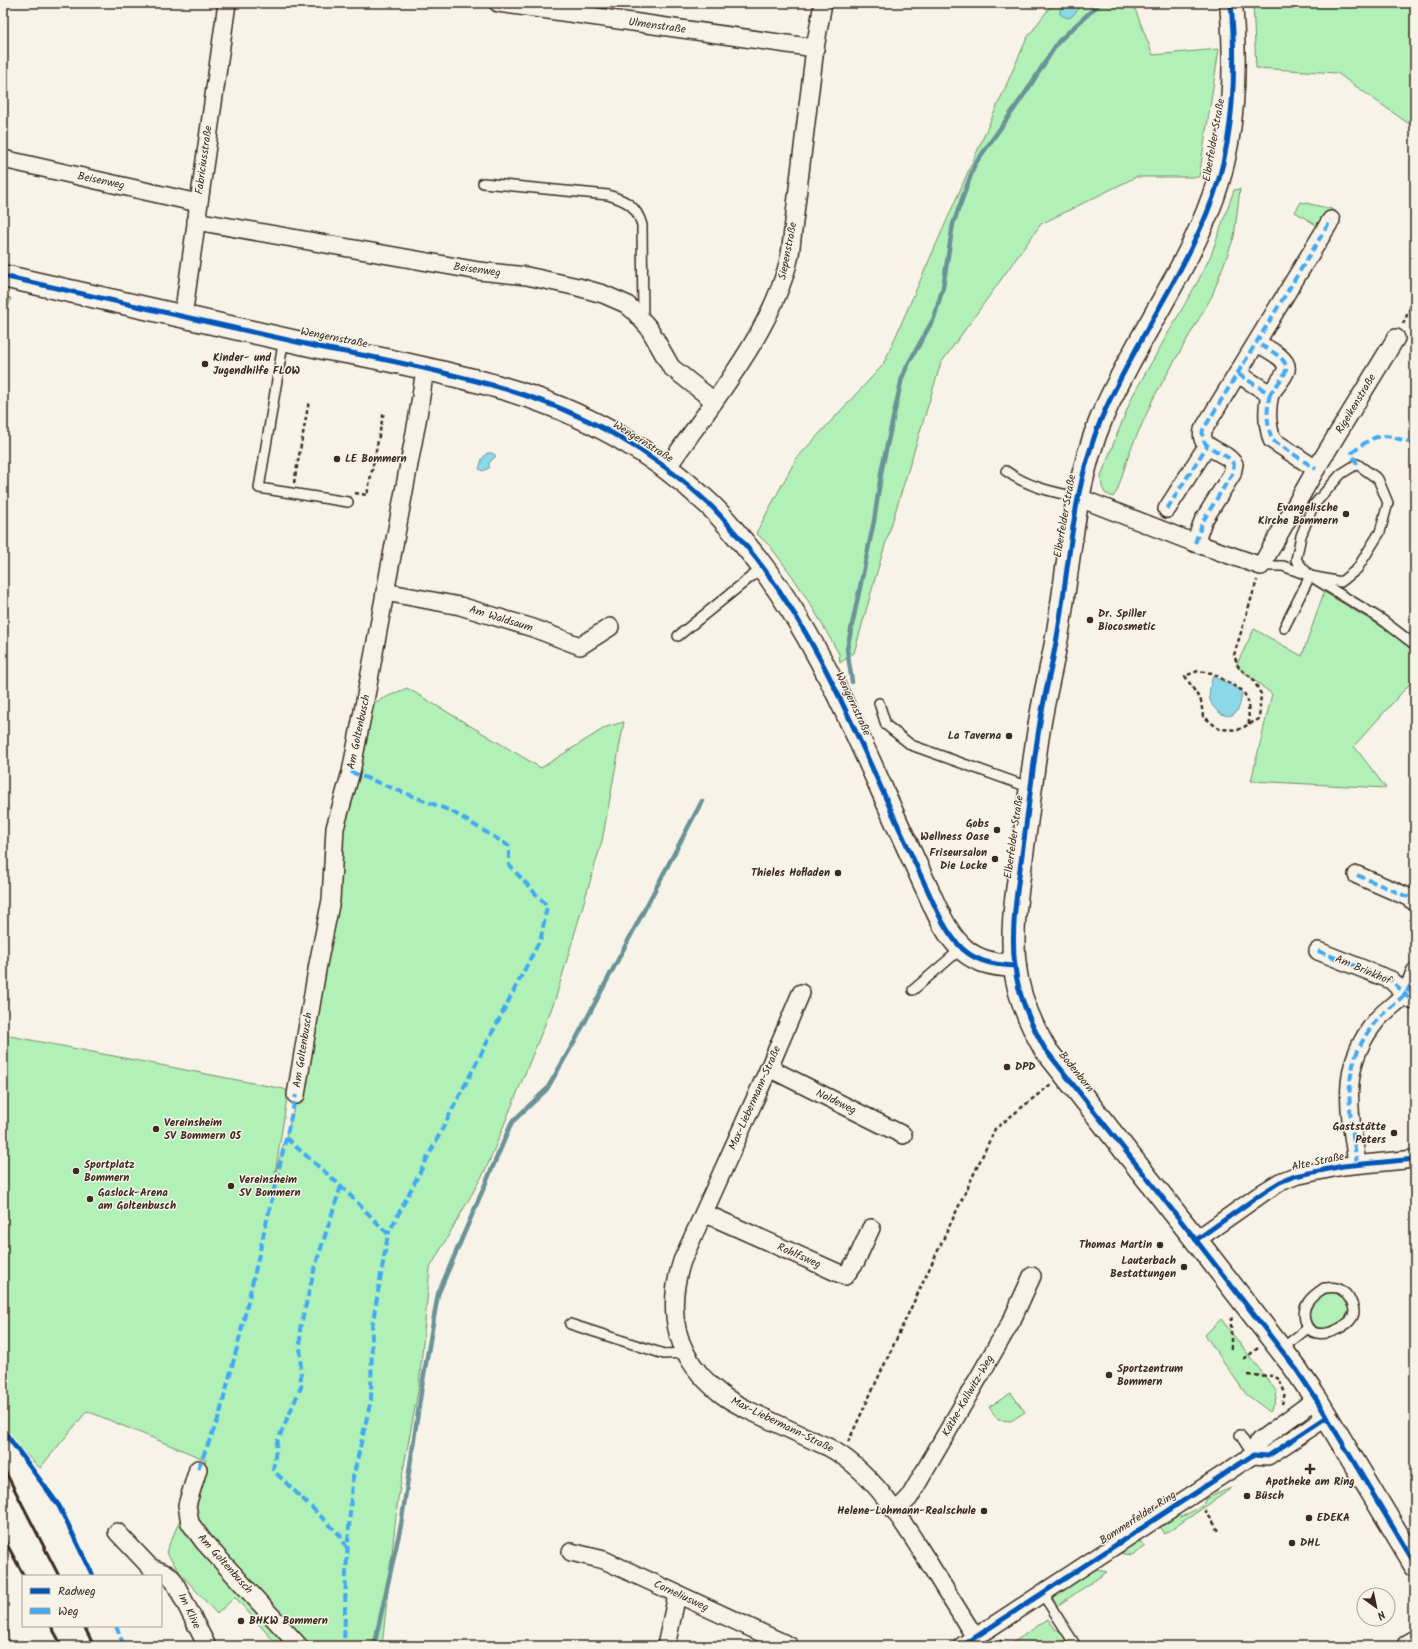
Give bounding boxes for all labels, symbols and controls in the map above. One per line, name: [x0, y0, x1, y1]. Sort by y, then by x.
street label: Ulmenstraße: [627, 13, 687, 39]
street label: Elberfelder Straße: [1198, 97, 1230, 183]
street label: Fabriciusstraße: [190, 124, 218, 196]
street label: Beisenweg: [76, 167, 126, 195]
street label: Siepenstraße: [774, 220, 802, 281]
street label: Beisenweg: [452, 258, 502, 282]
street label: Wengernstraße: [299, 323, 369, 353]
place label: Kinder- und Jugendhilfe FLOW: [213, 349, 301, 380]
marker: Kinder- und Jugendhilfe FLOW: [200, 359, 210, 369]
street label: Rigeikenstraße: [1331, 371, 1381, 437]
street label: Wengernstraße: [609, 416, 677, 468]
place label: LE Bommern: [345, 450, 407, 468]
marker: LE Bommern: [332, 454, 342, 464]
street label: Elberfelder Straße: [1049, 473, 1081, 559]
place label: Evangelische Kirche Bommern: [1258, 499, 1339, 530]
marker: Evangelische Kirche Bommern: [1341, 509, 1351, 519]
street label: Am Waldsaum: [467, 601, 535, 637]
place label: Dr. Spiller Biocosmetic: [1098, 605, 1156, 636]
marker: Dr. Spiller Biocosmetic: [1085, 615, 1095, 625]
street label: Wengernstraße: [830, 669, 876, 739]
street label: Am Goltenbusch: [342, 693, 376, 771]
place label: La Taverna: [948, 727, 1001, 745]
marker: La Taverna: [1004, 731, 1014, 741]
street label: Elberfelder Straße: [999, 794, 1029, 880]
place label: Gobs Wellness Oase: [920, 815, 990, 846]
marker: Gobs Wellness Oase: [992, 825, 1002, 835]
place label: Friseursalon Die Locke: [930, 844, 988, 875]
marker: Friseursalon Die Locke: [990, 854, 1000, 864]
place label: Thieles Hofladen: [751, 864, 830, 882]
marker: Thieles Hofladen: [833, 868, 843, 878]
street label: Am Brinkhof: [1332, 950, 1395, 991]
street label: Am Goltenbusch: [288, 1011, 318, 1089]
street label: Max-Liebermann-Straße: [724, 1043, 786, 1153]
street label: Bodenborn: [1054, 1047, 1098, 1097]
place label: DPD: [1015, 1058, 1036, 1076]
marker: DPD: [1002, 1062, 1012, 1072]
street label: Noldeweg: [813, 1084, 859, 1120]
place label: Vereinsheim SV Bommern 05: [164, 1114, 242, 1145]
place label: Gaststätte Peters: [1333, 1118, 1387, 1149]
marker: Vereinsheim SV Bommern 05: [151, 1124, 161, 1134]
marker: Gaststätte Peters: [1389, 1128, 1399, 1138]
street label: Alte Straße: [1290, 1148, 1346, 1176]
place label: Sportplatz Bommern: [84, 1156, 135, 1187]
marker: Sportplatz Bommern: [71, 1166, 81, 1176]
place label: Vereinsheim SV Bommern: [239, 1171, 301, 1202]
marker: Vereinsheim SV Bommern: [226, 1181, 236, 1191]
place label: Gaslock-Arena am Goltenbusch: [98, 1184, 176, 1215]
marker: Gaslock-Arena am Goltenbusch: [85, 1194, 95, 1204]
place label: Thomas Martin: [1079, 1236, 1152, 1254]
street label: Rohlfsweg: [774, 1238, 824, 1274]
marker: Thomas Martin: [1155, 1240, 1165, 1250]
place label: Lauterbach Bestattungen: [1110, 1252, 1176, 1283]
marker: Lauterbach Bestattungen: [1179, 1262, 1189, 1272]
street label: Käthe-Kollwitz-Weg: [937, 1352, 999, 1440]
place label: Sportzentrum Bommern: [1117, 1360, 1183, 1391]
marker: Sportzentrum Bommern: [1104, 1370, 1114, 1380]
street label: Max-Liebermann-Straße: [727, 1392, 837, 1458]
marker: Apotheke am Ring: [1305, 1464, 1315, 1474]
place label: Apotheke am Ring: [1265, 1473, 1355, 1491]
street label: Bommerfelder Ring: [1096, 1486, 1180, 1550]
place label: Büsch: [1255, 1487, 1284, 1505]
marker: Büsch: [1242, 1491, 1252, 1501]
place label: Helene-Lohmann-Realschule: [837, 1502, 977, 1520]
marker: Helene-Lohmann-Realschule: [979, 1506, 989, 1516]
place label: EDEKA: [1317, 1509, 1350, 1527]
marker: EDEKA: [1304, 1513, 1314, 1523]
street label: Am Goltenbusch: [193, 1530, 257, 1598]
place label: DHL: [1300, 1534, 1321, 1552]
marker: DHL: [1287, 1538, 1297, 1548]
legend: [22, 1575, 162, 1627]
street label: Corneliusweg: [651, 1575, 711, 1617]
text: Radweg: [58, 1582, 96, 1601]
north arrow: [1356, 1587, 1396, 1627]
street label: Im Klive: [173, 1590, 205, 1632]
text: Weg: [58, 1602, 79, 1621]
text: N: [1373, 1605, 1389, 1624]
place label: BHKW Bommern: [249, 1612, 328, 1630]
marker: BHKW Bommern: [236, 1616, 246, 1626]

